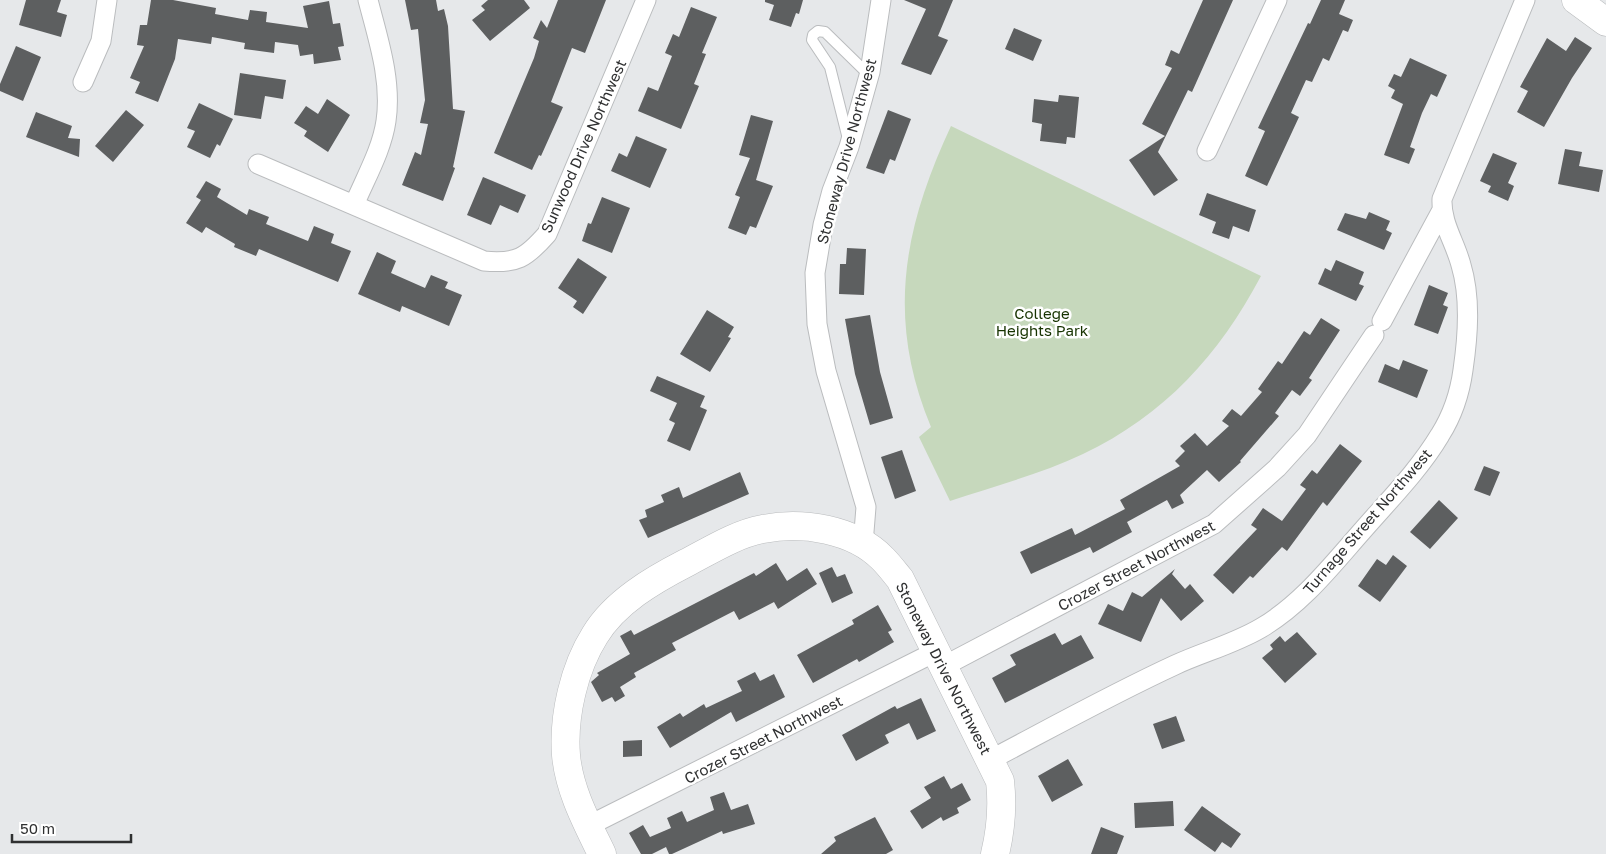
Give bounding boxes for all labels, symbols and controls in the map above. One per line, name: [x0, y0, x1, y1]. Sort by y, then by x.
street label: Stoneway Drive Northwest: [813, 56, 879, 246]
street label: Sunwood Drive Northwest: [537, 57, 629, 235]
park label: College Heights Park: [996, 304, 1089, 339]
street label: Turnage Street Northwest: [1299, 445, 1435, 597]
street label: Crozer Street Northwest: [1054, 516, 1218, 614]
street label: Stoneway Drive Northwest: [893, 579, 995, 757]
street label: Crozer Street Northwest: [681, 691, 845, 787]
scale bar: [12, 812, 131, 844]
text: 50 m: [20, 819, 55, 837]

